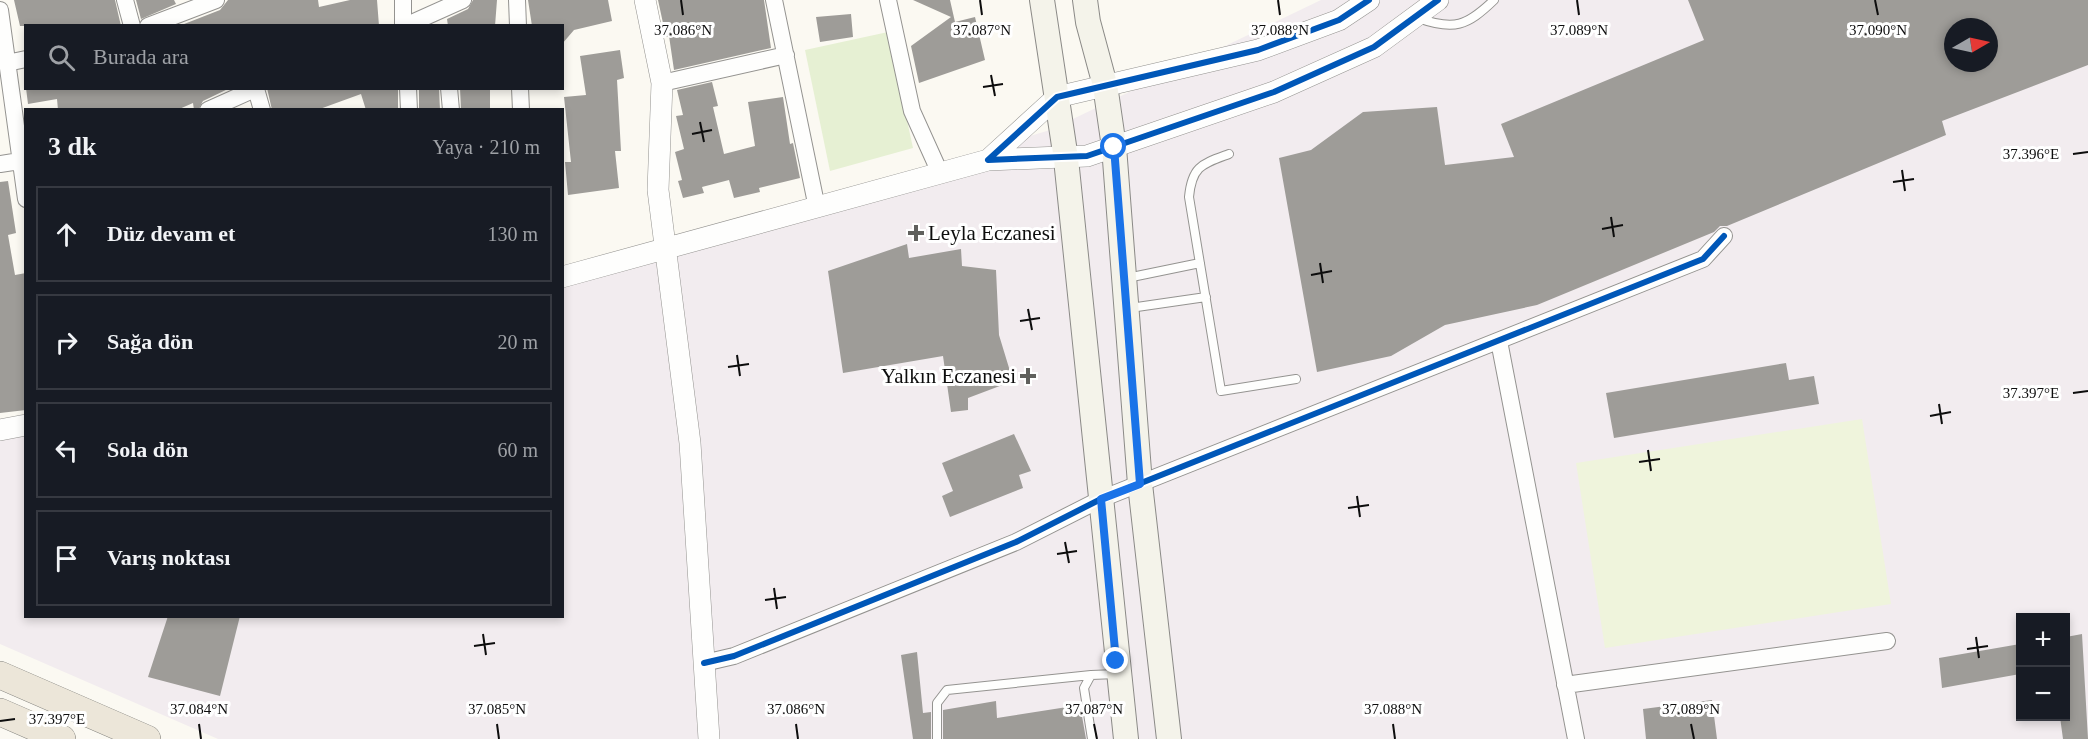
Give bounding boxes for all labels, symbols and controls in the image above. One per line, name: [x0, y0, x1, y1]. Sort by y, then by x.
north arrow: [1944, 18, 1998, 72]
text: 37.086°N: [654, 22, 712, 38]
text: 37.087°N: [953, 22, 1011, 38]
text: 37.088°N: [1251, 22, 1309, 38]
text: 37.089°N: [1550, 22, 1608, 38]
text: 37.090°N: [1849, 22, 1907, 38]
search box: [24, 24, 564, 90]
icon: search: [45, 41, 78, 74]
text: Burada ara: [93, 44, 189, 69]
text: 3 dk: [48, 132, 96, 161]
route start: [1100, 133, 1126, 159]
text: Yaya · 210 m: [433, 136, 540, 158]
text: 37.396°E: [2003, 146, 2059, 162]
icon: ahead: [50, 218, 83, 251]
text: Düz devam et: [107, 221, 235, 246]
place label: Leyla Eczanesi: [928, 221, 1056, 245]
text: 130 m: [487, 223, 538, 245]
marker: Leyla Eczanesi: [909, 226, 923, 240]
icon: right: [50, 326, 83, 359]
text: Sağa dön: [107, 329, 193, 354]
text: 20 m: [497, 331, 538, 353]
place label: Yalkın Eczanesi: [881, 364, 1016, 388]
marker: Yalkın Eczanesi: [1021, 369, 1035, 383]
text: 37.397°E: [2003, 385, 2059, 401]
icon: left: [50, 434, 83, 467]
text: Sola dön: [107, 437, 188, 462]
text: 60 m: [497, 439, 538, 461]
icon: arrive: [50, 542, 83, 575]
text: Varış noktası: [107, 545, 230, 570]
map controls: [2016, 613, 2070, 721]
button: +: [2016, 613, 2070, 667]
route end: [1102, 647, 1128, 673]
button: −: [2016, 667, 2070, 721]
text: 37.084°N: [170, 701, 228, 717]
text: 37.085°N: [468, 701, 526, 717]
text: 37.086°N: [767, 701, 825, 717]
text: 37.087°N: [1065, 701, 1123, 717]
text: 37.088°N: [1364, 701, 1422, 717]
text: 37.089°N: [1662, 701, 1720, 717]
text: 37.397°E: [29, 711, 85, 727]

